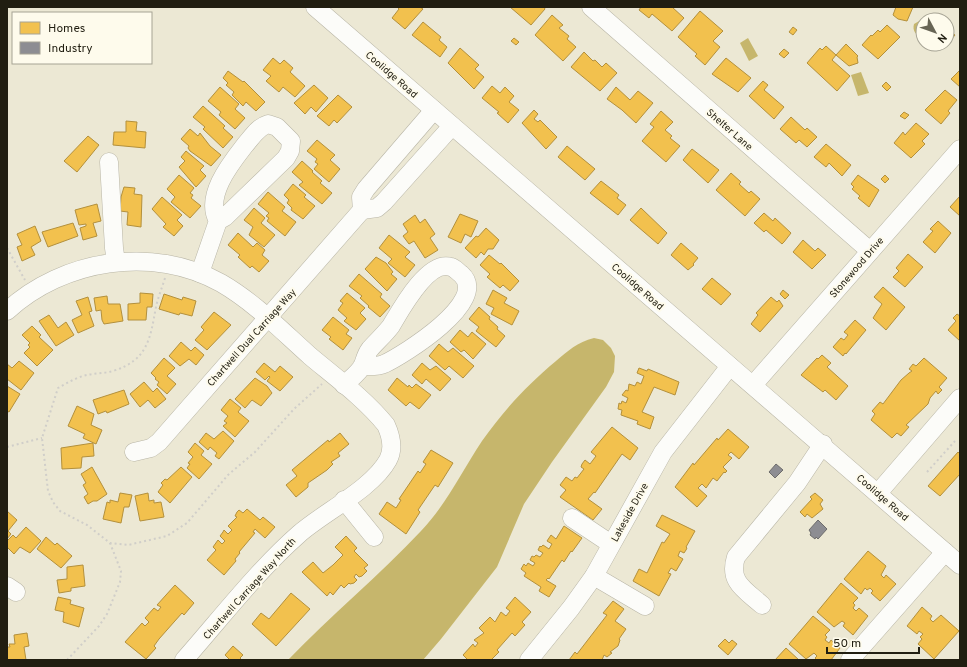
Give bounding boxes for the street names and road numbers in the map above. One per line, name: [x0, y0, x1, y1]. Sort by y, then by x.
street label: Coolidge Road: [362, 49, 420, 101]
street label: Shelter Lane: [703, 106, 755, 154]
street label: Stonewood Drive: [827, 235, 887, 301]
street label: Coolidge Road: [608, 261, 666, 313]
street label: Chartwell Dual Carriage Way: [205, 286, 300, 390]
street label: Coolidge Road: [853, 472, 911, 524]
street label: Lakeside Drive: [609, 481, 652, 544]
street label: Chartwell Carriage Way North: [201, 535, 299, 643]

